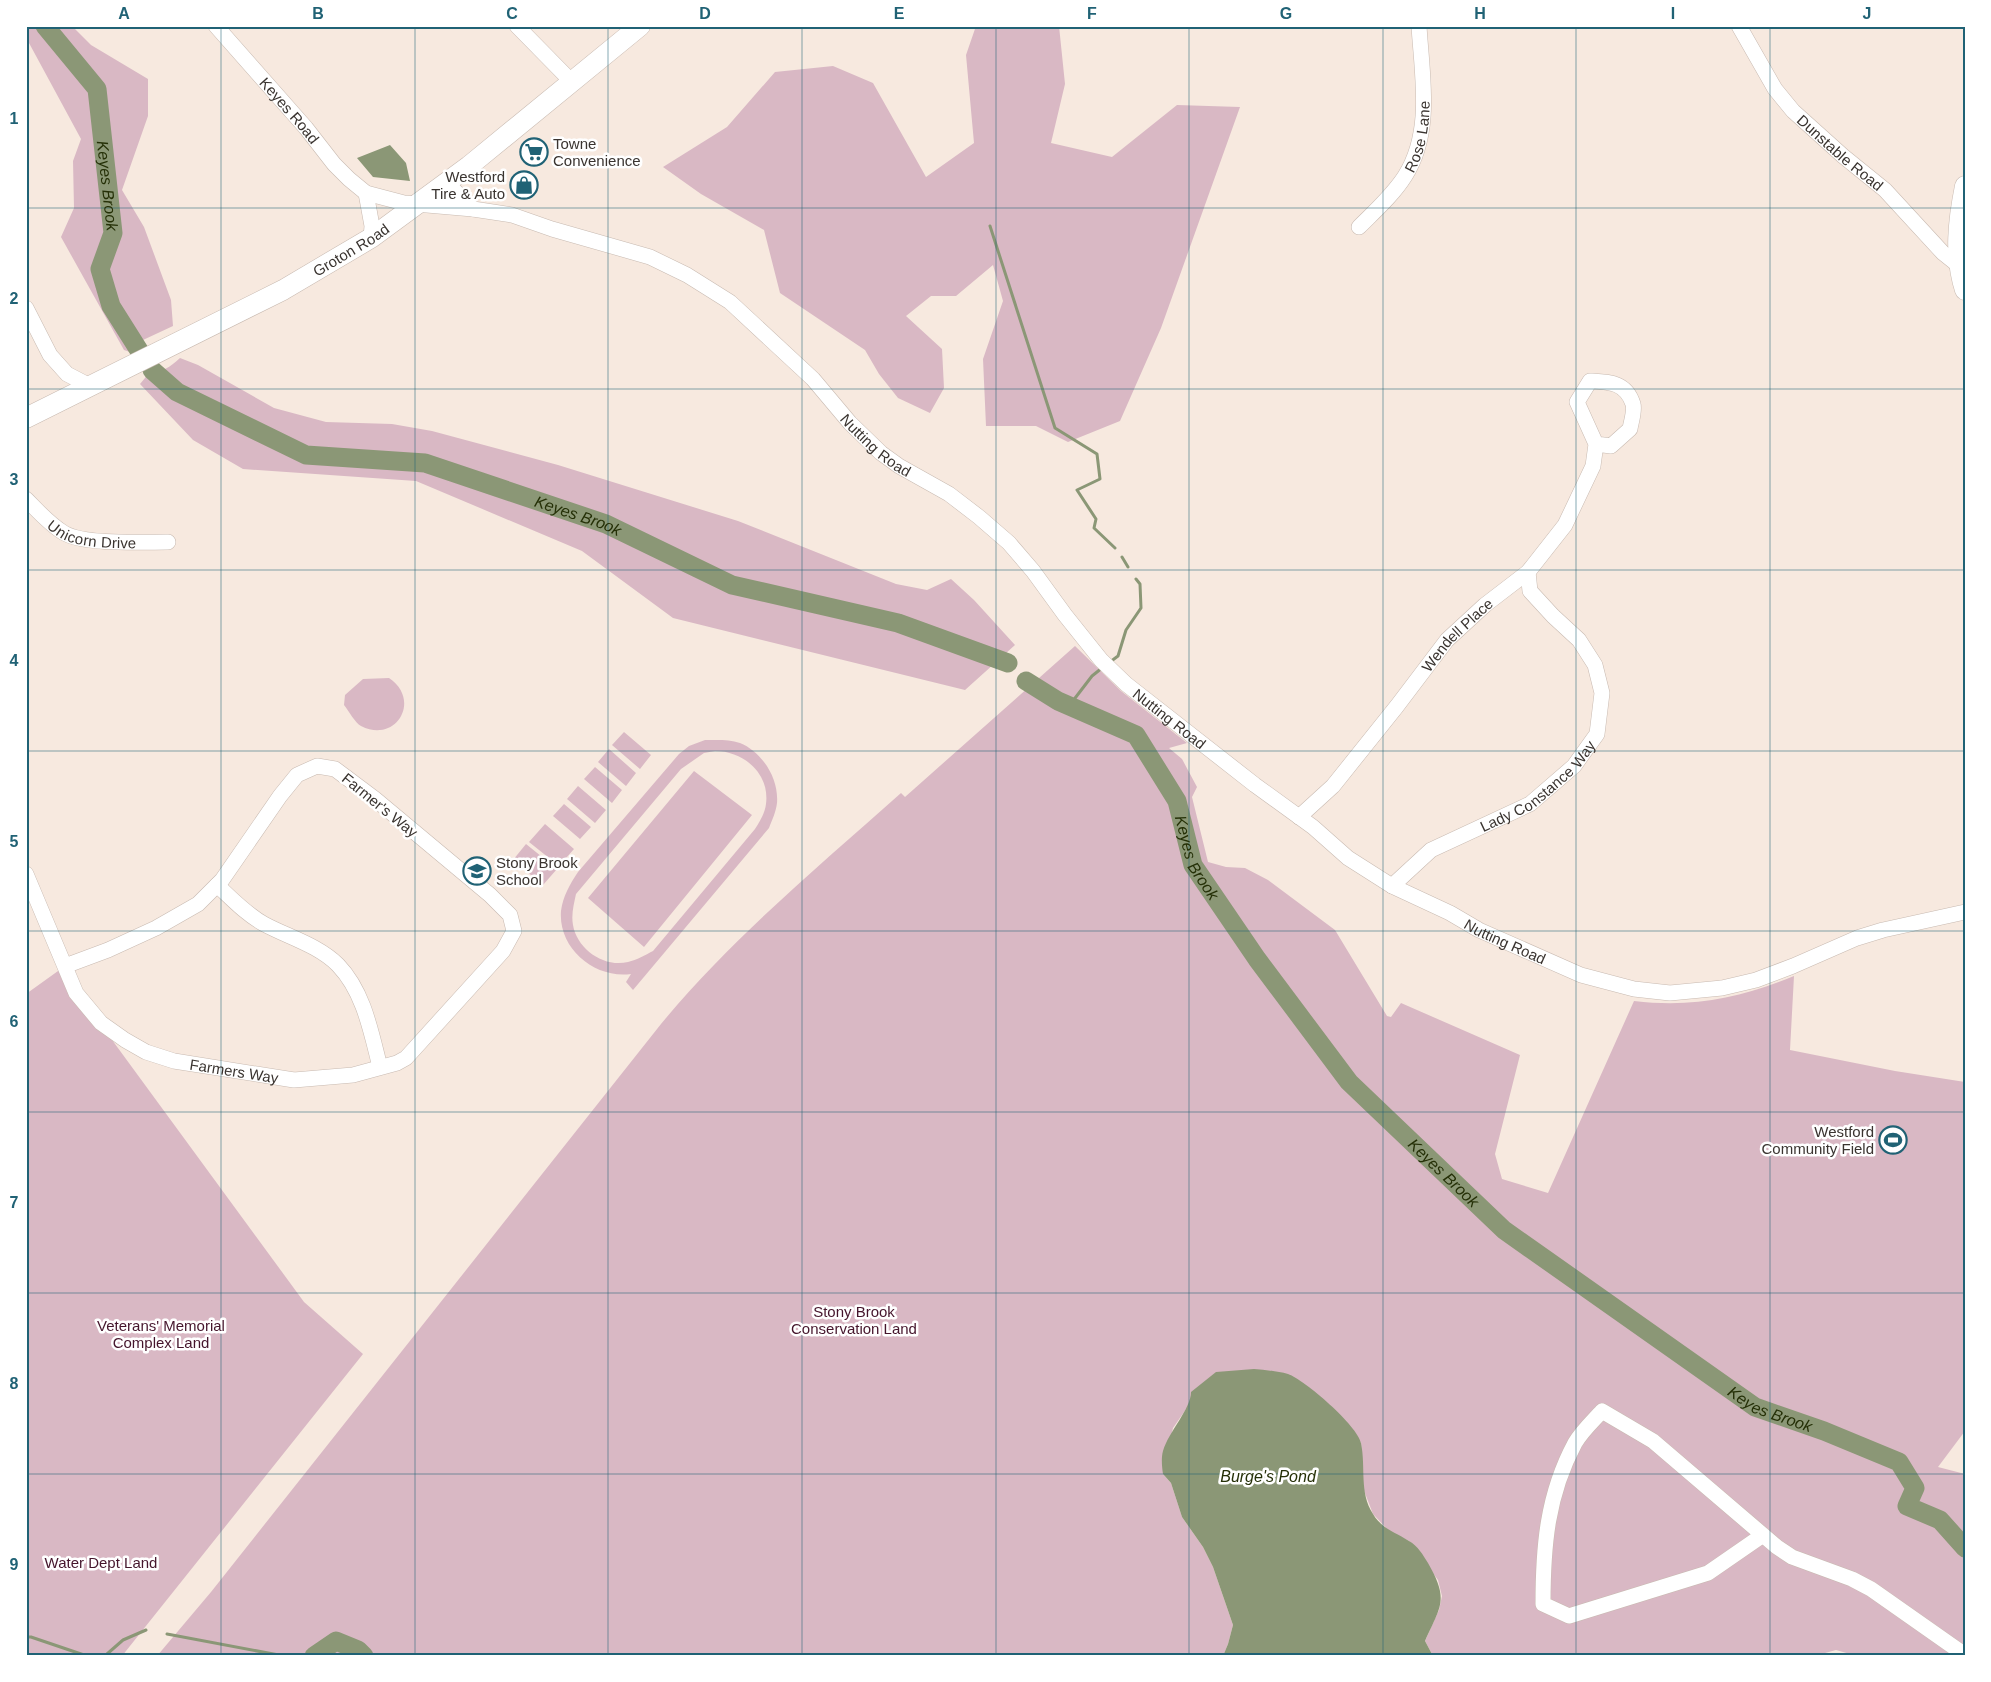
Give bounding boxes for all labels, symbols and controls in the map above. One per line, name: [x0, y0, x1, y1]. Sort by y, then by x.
text: A: [118, 5, 130, 22]
text: B: [312, 5, 324, 22]
text: C: [506, 5, 518, 22]
text: D: [699, 5, 711, 22]
text: E: [894, 5, 905, 22]
text: F: [1087, 5, 1097, 22]
text: G: [1280, 5, 1292, 22]
text: H: [1474, 5, 1486, 22]
text: I: [1671, 5, 1675, 22]
text: J: [1863, 5, 1871, 22]
street label: Keyes Road: [257, 74, 323, 147]
street label: Rose Lane: [1401, 101, 1432, 175]
text: 1: [10, 110, 19, 127]
street label: Dunstable Road: [1794, 111, 1887, 194]
place label: Towne Convenience: [553, 135, 641, 169]
supermarket icon: Towne Convenience: [519, 137, 549, 167]
water label: Keyes Brook: [94, 140, 121, 233]
place label: Westford Tire & Auto: [431, 168, 505, 202]
shop icon: Westford Tire & Auto: [509, 170, 539, 200]
street label: Groton Road: [310, 220, 392, 279]
text: 2: [10, 290, 19, 307]
street label: Nutting Road: [837, 410, 914, 480]
text: 3: [10, 471, 19, 488]
water label: Keyes Brook: [533, 492, 625, 539]
street label: Unicorn Drive: [44, 516, 136, 551]
street label: Wendell Place: [1418, 594, 1496, 675]
text: 4: [10, 652, 19, 669]
street label: Nutting Road: [1130, 684, 1209, 752]
street label: Lady Constance Way: [1477, 737, 1599, 835]
street label: Farmer's Way: [339, 769, 422, 841]
water label: Keyes Brook: [1172, 814, 1223, 904]
text: 5: [10, 833, 19, 850]
place label: Stony Brook School: [496, 854, 578, 888]
school or university icon: Stony Brook School: [462, 856, 492, 886]
street label: Nutting Road: [1462, 915, 1549, 967]
text: 6: [10, 1013, 19, 1030]
street label: Farmers Way: [189, 1055, 280, 1086]
place label: Westford Community Field: [1761, 1123, 1874, 1157]
sports icon: Westford Community Field: [1878, 1125, 1908, 1155]
water label: Keyes Brook: [1405, 1135, 1483, 1211]
text: 7: [10, 1194, 19, 1211]
park label: Stony Brook Conservation Land: [791, 1303, 917, 1337]
park label: Veterans' Memorial Complex Land: [97, 1317, 225, 1351]
text: 8: [10, 1375, 19, 1392]
water label: Keyes Brook: [1725, 1382, 1816, 1435]
water label: Burge's Pond: [1220, 1468, 1317, 1485]
park label: Water Dept Land: [45, 1554, 157, 1571]
text: 9: [10, 1556, 19, 1573]

